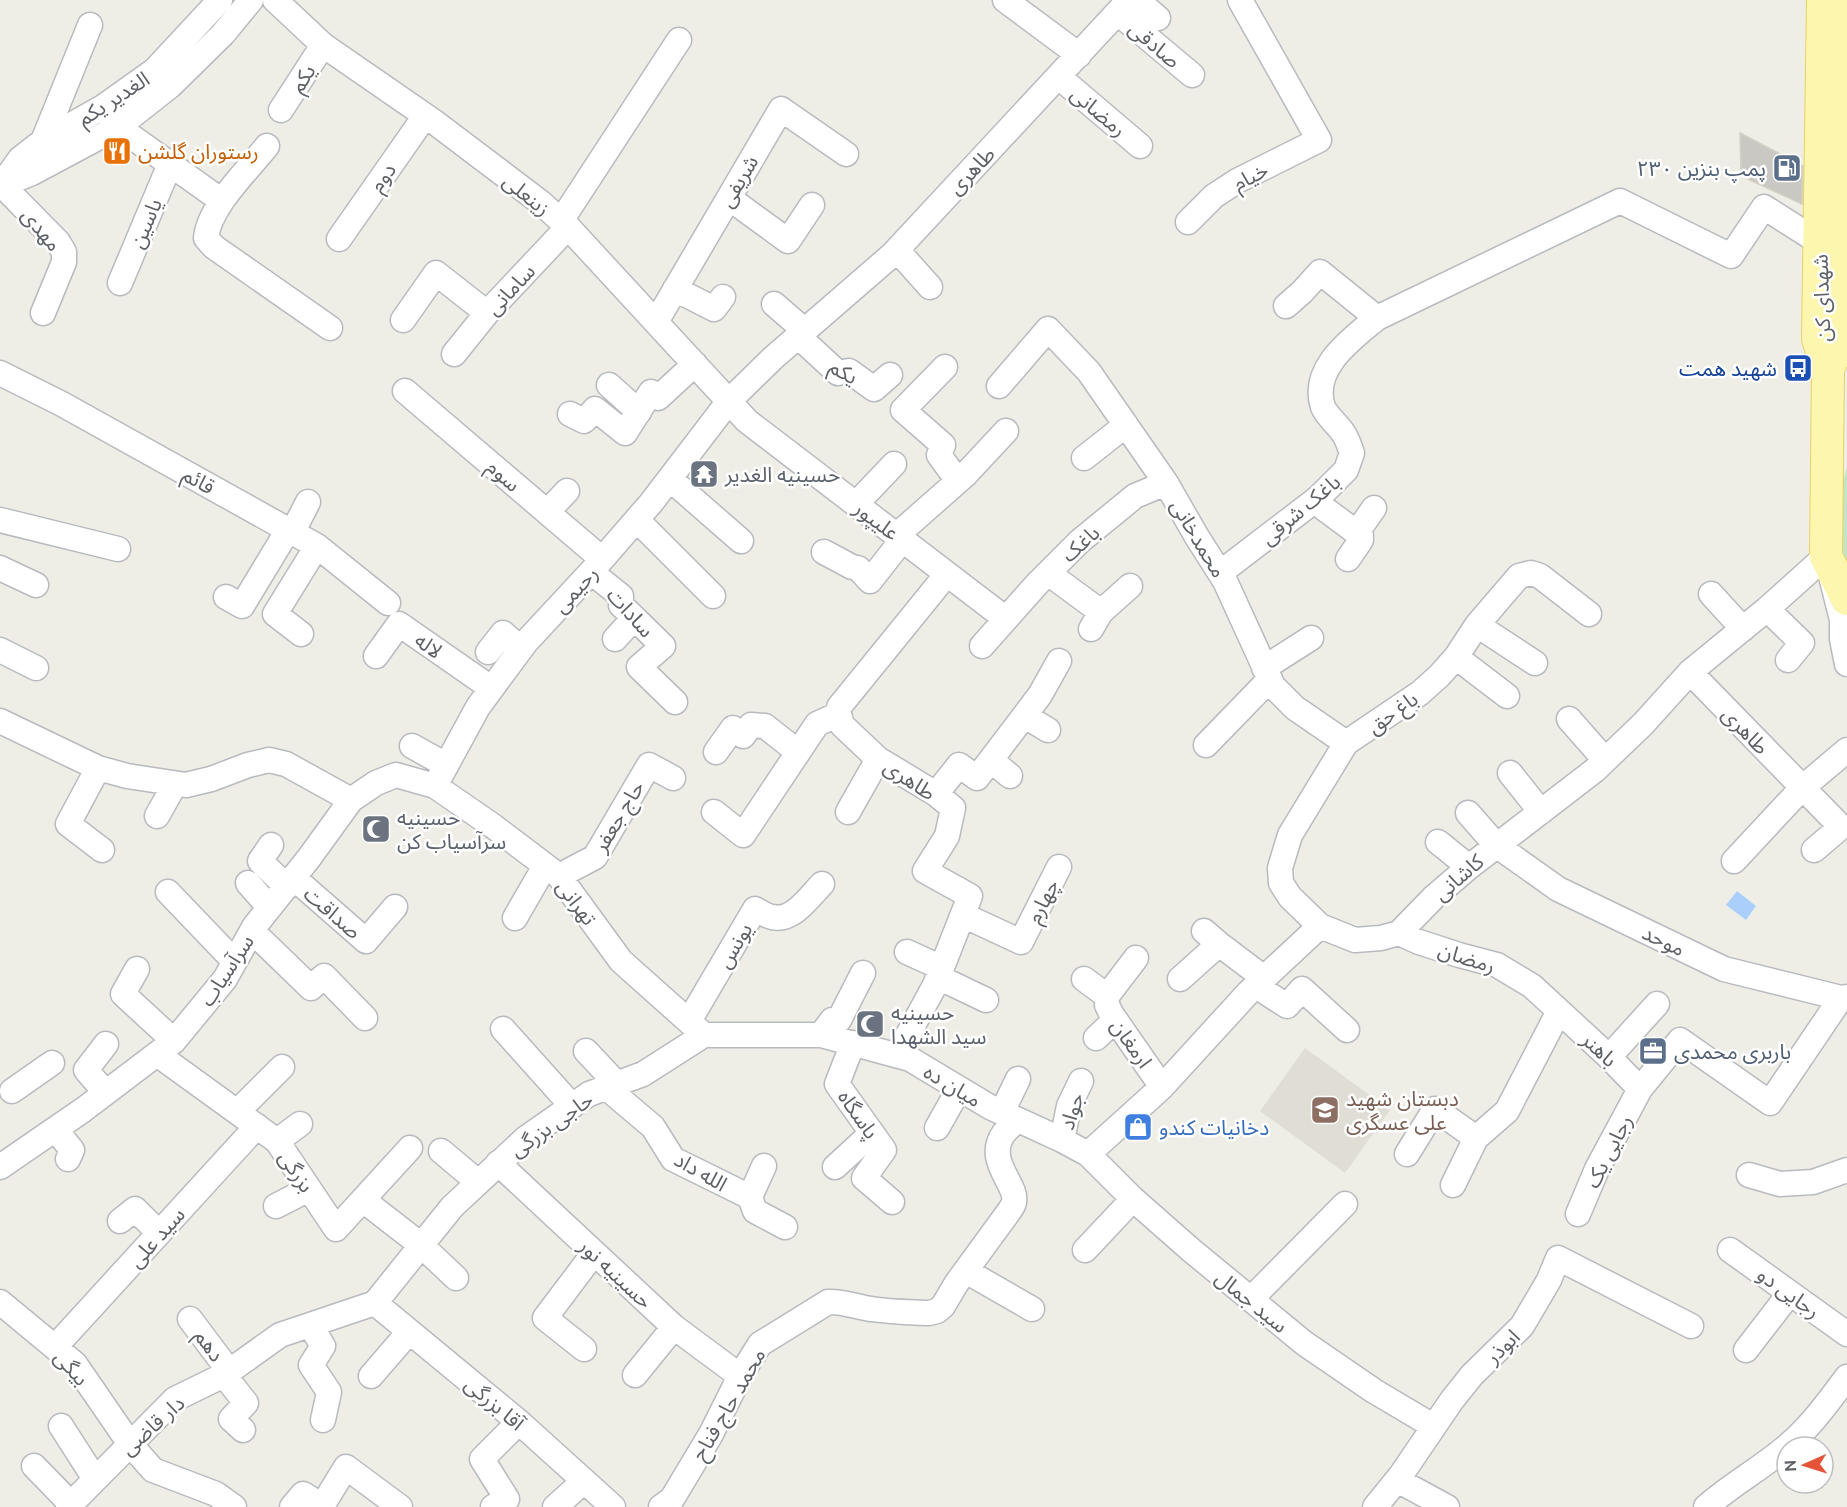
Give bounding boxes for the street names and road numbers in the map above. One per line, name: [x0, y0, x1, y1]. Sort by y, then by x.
street label: صادقی: [1124, 16, 1186, 73]
street label: یکم: [284, 59, 323, 99]
street label: الغدیر یکم: [73, 66, 156, 133]
street label: رمضانی: [1066, 81, 1132, 142]
street label: طاهری: [943, 141, 1000, 199]
street label: شریفی: [714, 151, 763, 212]
street label: خیام: [1228, 157, 1274, 200]
street label: دوم: [364, 158, 404, 199]
street label: زینعلی: [498, 168, 555, 221]
street label: یاسین: [124, 194, 167, 252]
street label: مهدی: [16, 203, 67, 256]
street label: شهدای کن: [1807, 254, 1836, 342]
street label: سامانی: [480, 259, 540, 320]
street label: یکم: [824, 354, 862, 392]
street label: سوم: [479, 454, 526, 500]
street label: قائم: [177, 462, 219, 502]
street label: باغک شرقی: [1255, 469, 1345, 550]
street label: محمدخانی: [1165, 494, 1232, 582]
street label: علیپور: [848, 495, 904, 546]
street label: باغک: [1056, 520, 1104, 566]
street label: رحیمی: [548, 561, 603, 618]
street label: سادات: [603, 582, 659, 642]
street label: لاله: [411, 627, 447, 663]
street label: باغ حق: [1362, 686, 1424, 741]
street label: طاهری: [1717, 701, 1774, 759]
street label: طاهری: [879, 754, 940, 805]
street label: حاج جعفر: [587, 776, 652, 859]
street label: کاشانی: [1428, 849, 1489, 906]
street label: تهرانی: [551, 874, 602, 930]
street label: چهارم: [1021, 875, 1068, 929]
street label: صداقت: [300, 881, 366, 943]
street label: یونس: [711, 918, 758, 972]
street label: موحد: [1638, 919, 1689, 961]
street label: سرآسیاب: [194, 930, 259, 1011]
street label: رمضان: [1435, 937, 1498, 978]
street label: ارمغان: [1106, 1014, 1157, 1073]
street label: باهنر: [1576, 1026, 1623, 1072]
street label: میان ده: [919, 1059, 986, 1112]
street label: پاسگاه: [832, 1085, 884, 1144]
street label: حاجی بزرگی: [505, 1087, 598, 1162]
street label: جواد: [1054, 1090, 1089, 1133]
street label: رجایی یک: [1579, 1111, 1637, 1192]
street label: بزرگی: [274, 1146, 320, 1197]
street label: الله داد: [670, 1146, 732, 1196]
street label: سید علی: [123, 1202, 190, 1273]
street label: حسینیه نور: [573, 1232, 658, 1314]
street label: رجایی دو: [1753, 1261, 1825, 1323]
street label: سید جمال: [1211, 1265, 1293, 1338]
street label: دهم: [187, 1324, 230, 1368]
street label: ابوذر: [1479, 1324, 1525, 1369]
street label: بیگی: [49, 1344, 94, 1390]
street label: محمد حاج فناح: [686, 1344, 773, 1466]
street label: آقا بزرگی: [460, 1371, 530, 1436]
street label: دار قاضی: [115, 1390, 189, 1461]

